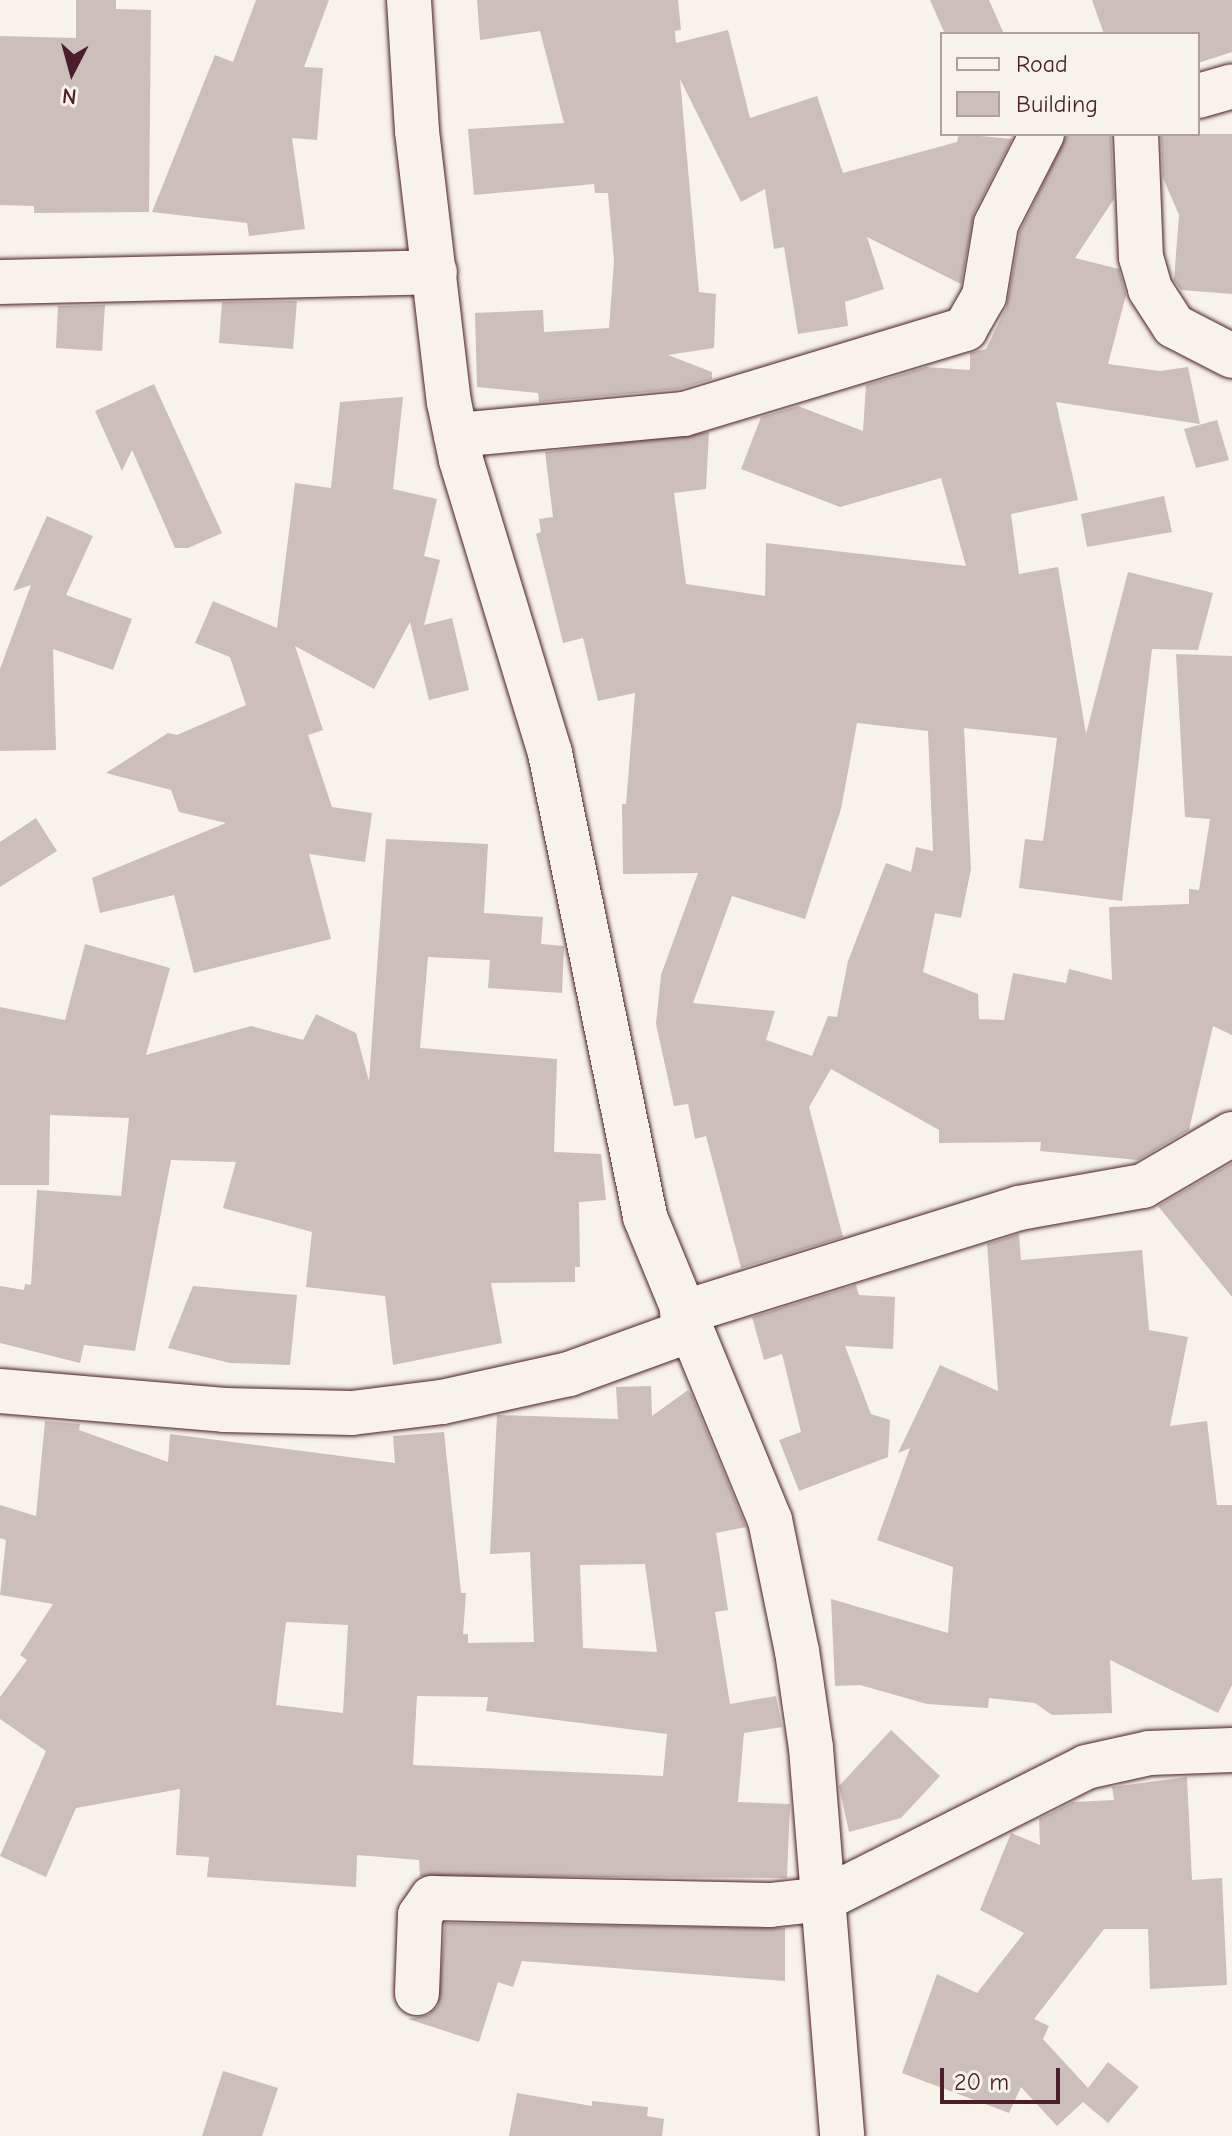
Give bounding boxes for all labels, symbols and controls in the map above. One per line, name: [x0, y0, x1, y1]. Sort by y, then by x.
north arrow: [32, 32, 112, 112]
legend: [940, 32, 1200, 136]
text: Road: [1016, 50, 1068, 78]
text: N: [61, 82, 78, 110]
text: Building: [1016, 90, 1098, 118]
scale bar: [944, 2052, 1064, 2102]
text: 20 m: [954, 2068, 1009, 2096]

